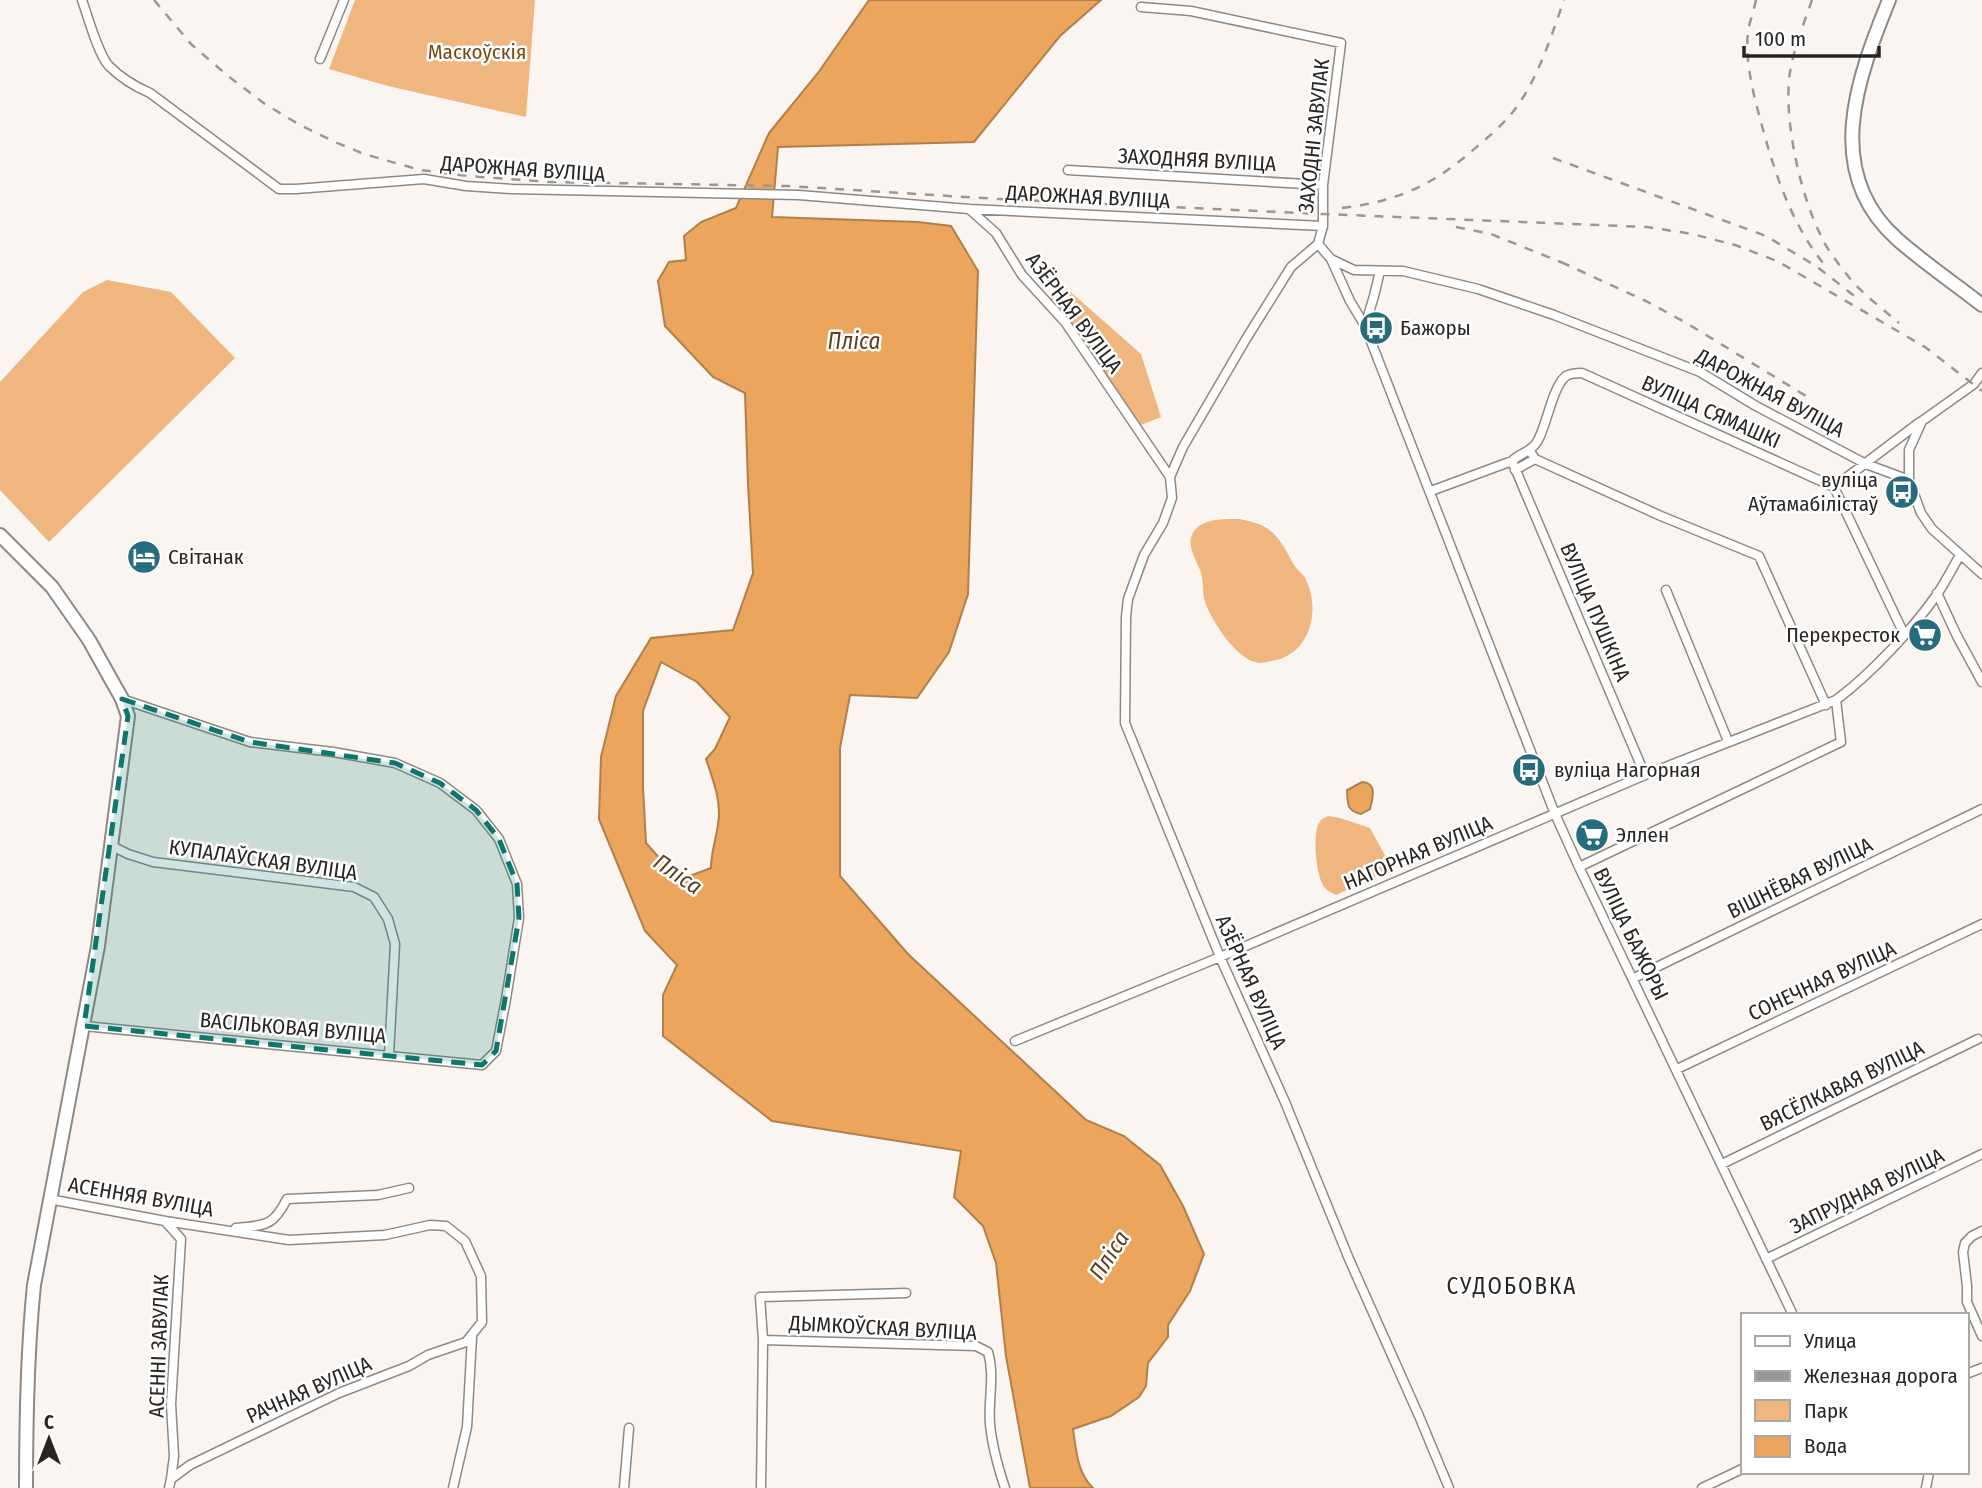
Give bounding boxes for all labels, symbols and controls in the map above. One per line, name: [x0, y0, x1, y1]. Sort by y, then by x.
scale bar: [1744, 14, 1879, 58]
text: 100 m: [1755, 26, 1806, 52]
park label: Маскоўскія: [428, 39, 526, 65]
street label: ЗАХОДНІ ЗАВУЛАК: [1293, 57, 1335, 214]
street label: ЗАХОДНЯЯ ВУЛІЦА: [1117, 143, 1277, 177]
street label: ДАРОЖНАЯ ВУЛІЦА: [439, 150, 606, 188]
street label: ДАРОЖНАЯ ВУЛІЦА: [1004, 180, 1171, 214]
street label: АЗЁРНАЯ ВУЛІЦА: [1020, 248, 1128, 378]
bus stop icon: Бажоры: [1357, 309, 1395, 347]
place label: Бажоры: [1400, 315, 1471, 341]
water label: Пліса: [828, 327, 880, 355]
street label: ДАРОЖНАЯ ВУЛІЦА: [1690, 342, 1849, 443]
street label: ВУЛІЦА СЯМАШКІ: [1638, 370, 1784, 454]
place label: вуліца Аўтамабілістаў: [1748, 467, 1879, 517]
bus stop icon: вуліца Аўтамабілістаў: [1883, 473, 1921, 511]
hotel icon: Світанак: [125, 538, 163, 576]
street label: ВУЛІЦА ПУШКІНА: [1554, 539, 1636, 685]
place label: Світанак: [168, 544, 244, 570]
supermarket icon: Перекресток: [1906, 616, 1944, 654]
place label: Перекресток: [1786, 622, 1900, 648]
bus stop icon: вуліца Нагорная: [1510, 751, 1548, 789]
place label: вуліца Нагорная: [1554, 757, 1701, 783]
street label: НАГОРНАЯ ВУЛІЦА: [1340, 810, 1496, 896]
supermarket icon: Эллен: [1573, 816, 1611, 854]
place label: Эллен: [1616, 822, 1669, 848]
street label: ВІШНЁВАЯ ВУЛІЦА: [1723, 832, 1877, 924]
street label: КУПАЛАЎСКАЯ ВУЛІЦА: [167, 834, 359, 886]
water label: Пліса: [648, 848, 708, 900]
street label: ВУЛІЦА БАЖОРЫ: [1588, 864, 1674, 1004]
street label: АЗЁРНАЯ ВУЛІЦА: [1210, 911, 1292, 1053]
street label: СОНЕЧНАЯ ВУЛІЦА: [1744, 935, 1900, 1027]
street label: ВАСІЛЬКОВАЯ ВУЛІЦА: [199, 1007, 387, 1049]
street label: ВЯСЁЛКАВАЯ ВУЛІЦА: [1756, 1035, 1928, 1137]
street label: ЗАПРУДНАЯ ВУЛІЦА: [1786, 1142, 1948, 1240]
street label: АСЕННЯЯ ВУЛІЦА: [66, 1171, 216, 1223]
water label: Пліса: [1083, 1225, 1135, 1285]
district label: СУДОБОВКА: [1447, 1272, 1577, 1300]
street label: АСЕННІ ЗАВУЛАК: [144, 1273, 175, 1418]
street label: ДЫМКОЎСКАЯ ВУЛІЦА: [788, 1310, 977, 1346]
legend: [1741, 1313, 1968, 1474]
text: Улица: [1803, 1328, 1857, 1354]
street label: РАЧНАЯ ВУЛІЦА: [242, 1351, 376, 1429]
text: Железная дорога: [1804, 1363, 1958, 1389]
text: Парк: [1804, 1398, 1848, 1424]
north arrow: [14, 1404, 84, 1474]
text: С: [44, 1411, 54, 1434]
text: Вода: [1804, 1433, 1847, 1459]

